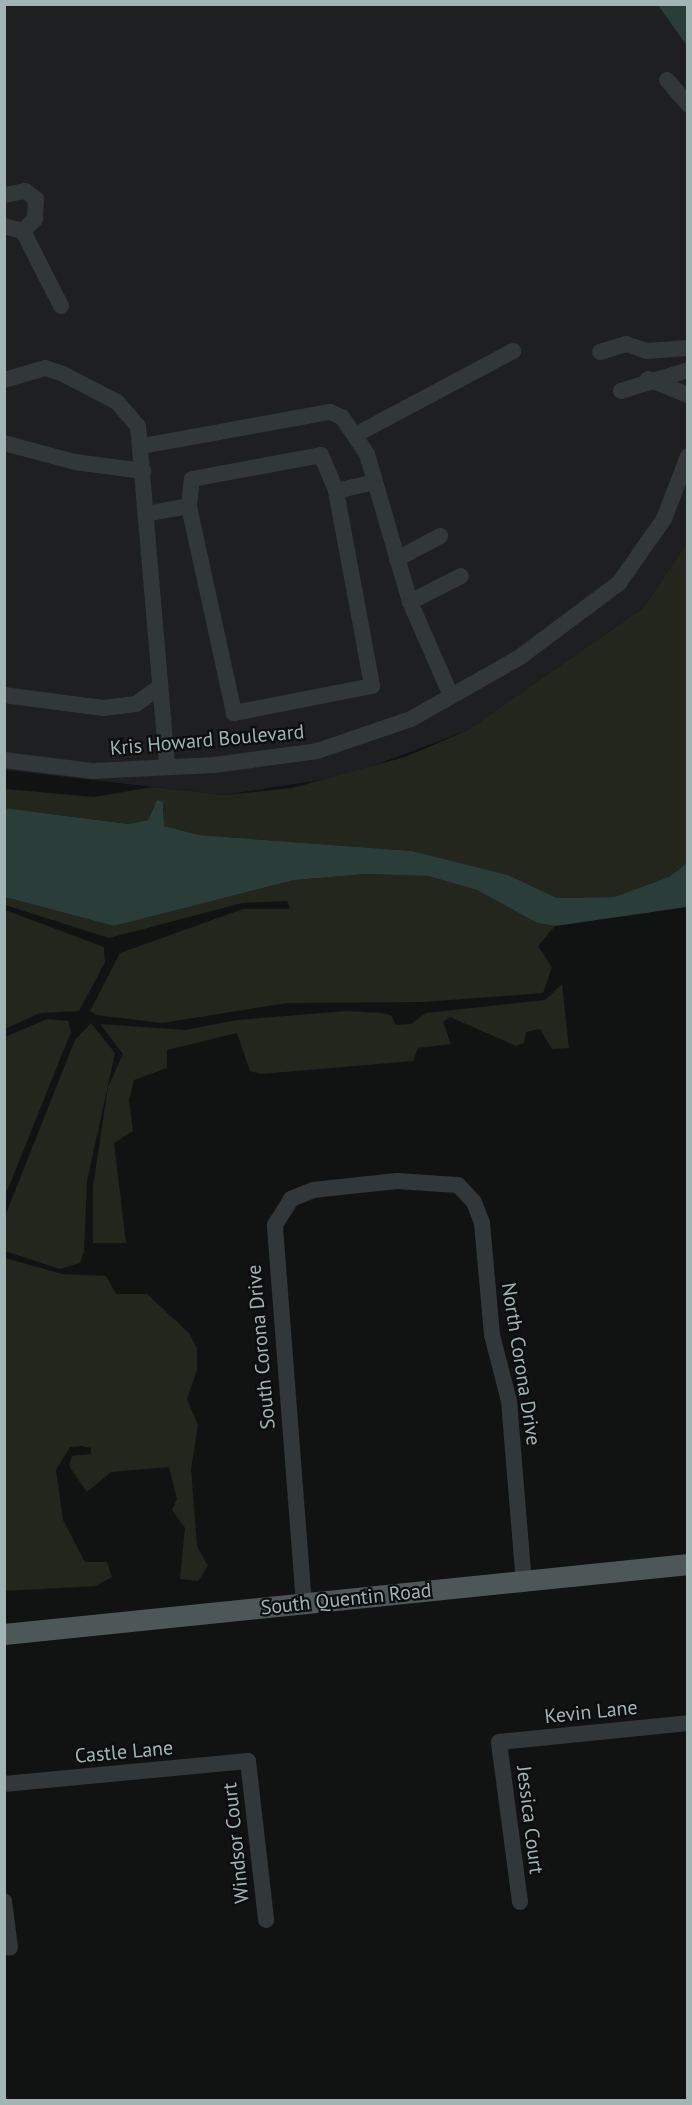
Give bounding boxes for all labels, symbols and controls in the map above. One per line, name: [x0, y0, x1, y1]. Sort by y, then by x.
street label: Kris Howard Boulevard: [109, 720, 305, 760]
street label: South Corona Drive: [242, 1264, 280, 1430]
street label: North Corona Drive: [496, 1281, 546, 1447]
street label: South Quentin Road: [259, 1578, 433, 1620]
street label: Kevin Lane: [543, 1695, 639, 1729]
street label: Castle Lane: [74, 1736, 174, 1768]
street label: Jessica Court: [511, 1765, 549, 1875]
street label: Windsor Court: [218, 1781, 254, 1905]

